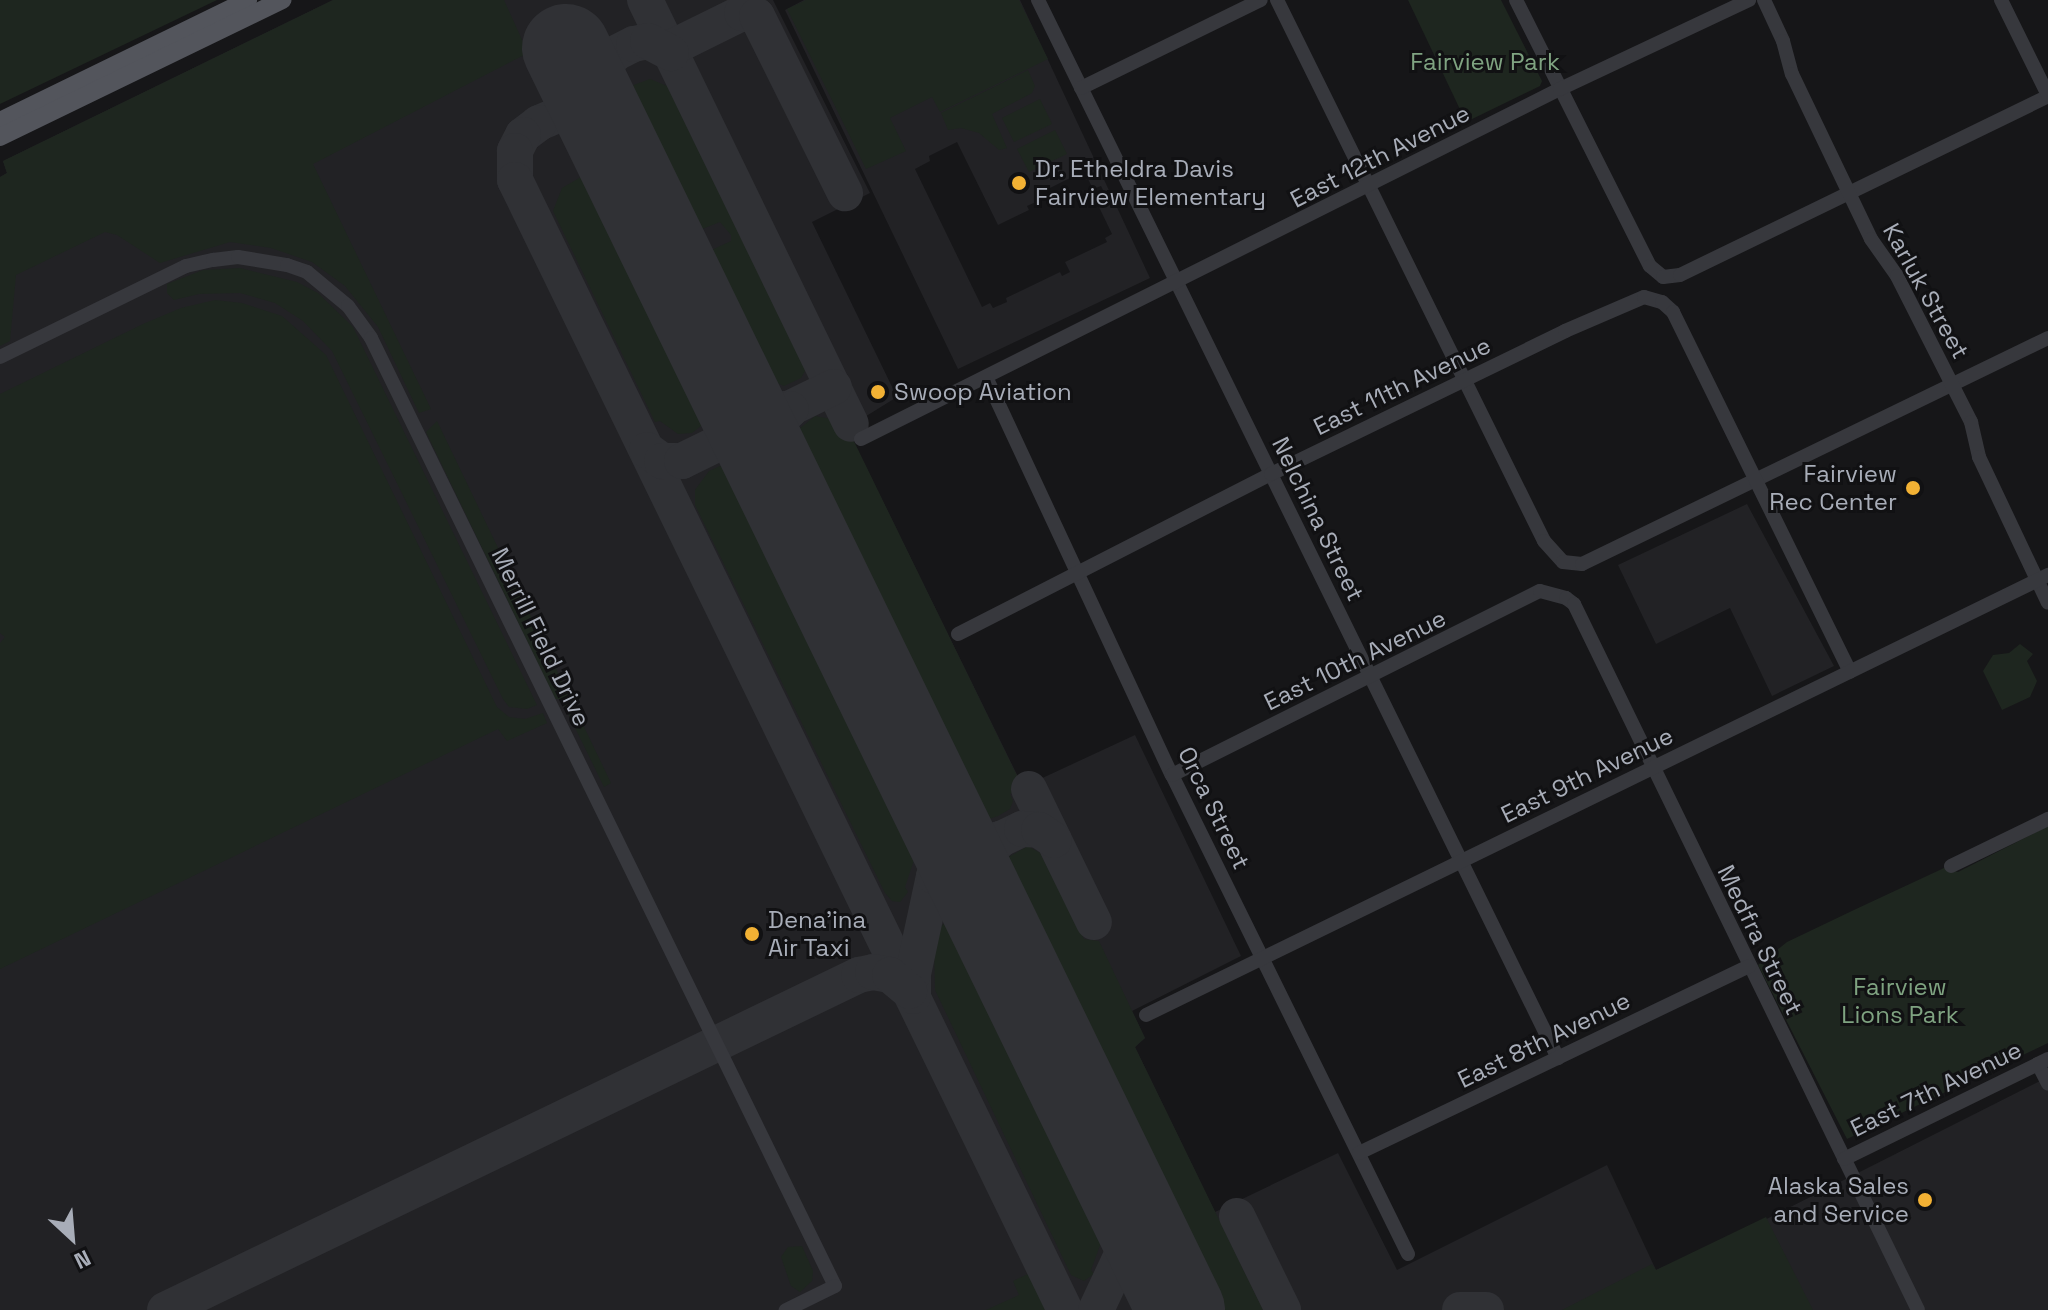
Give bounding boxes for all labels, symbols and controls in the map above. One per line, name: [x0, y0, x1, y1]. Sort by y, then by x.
park label: Fairview Park: [1410, 48, 1560, 76]
street label: East 12th Avenue: [1285, 98, 1475, 214]
place label: Dr. Etheldra Davis Fairview Elementary: [1035, 155, 1266, 211]
marker: Dr. Etheldra Davis Fairview Elementary: [1010, 174, 1028, 192]
street label: Karluk Street: [1877, 218, 1975, 364]
street label: East 11th Avenue: [1309, 331, 1495, 441]
place label: Swoop Aviation: [894, 378, 1072, 406]
marker: Swoop Aviation: [869, 383, 887, 401]
street label: Nelchina Street: [1266, 432, 1370, 606]
place label: Fairview Rec Center: [1769, 460, 1897, 516]
marker: Fairview Rec Center: [1904, 479, 1922, 497]
street label: Merrill Field Drive: [485, 543, 597, 731]
street label: East 10th Avenue: [1259, 603, 1451, 717]
street label: East 9th Avenue: [1496, 721, 1678, 829]
street label: Orca Street: [1172, 742, 1256, 874]
street label: Medfra Street: [1711, 860, 1809, 1020]
place label: Dena'ina Air Taxi: [768, 906, 866, 962]
marker: Dena'ina Air Taxi: [743, 925, 761, 943]
park label: Fairview Lions Park: [1841, 973, 1959, 1029]
street label: East 8th Avenue: [1453, 986, 1635, 1094]
street label: East 7th Avenue: [1846, 1035, 2026, 1143]
place label: Alaska Sales and Service: [1768, 1172, 1909, 1228]
marker: Alaska Sales and Service: [1916, 1191, 1934, 1209]
north arrow: [32, 1198, 112, 1278]
text: N: [70, 1244, 95, 1275]

